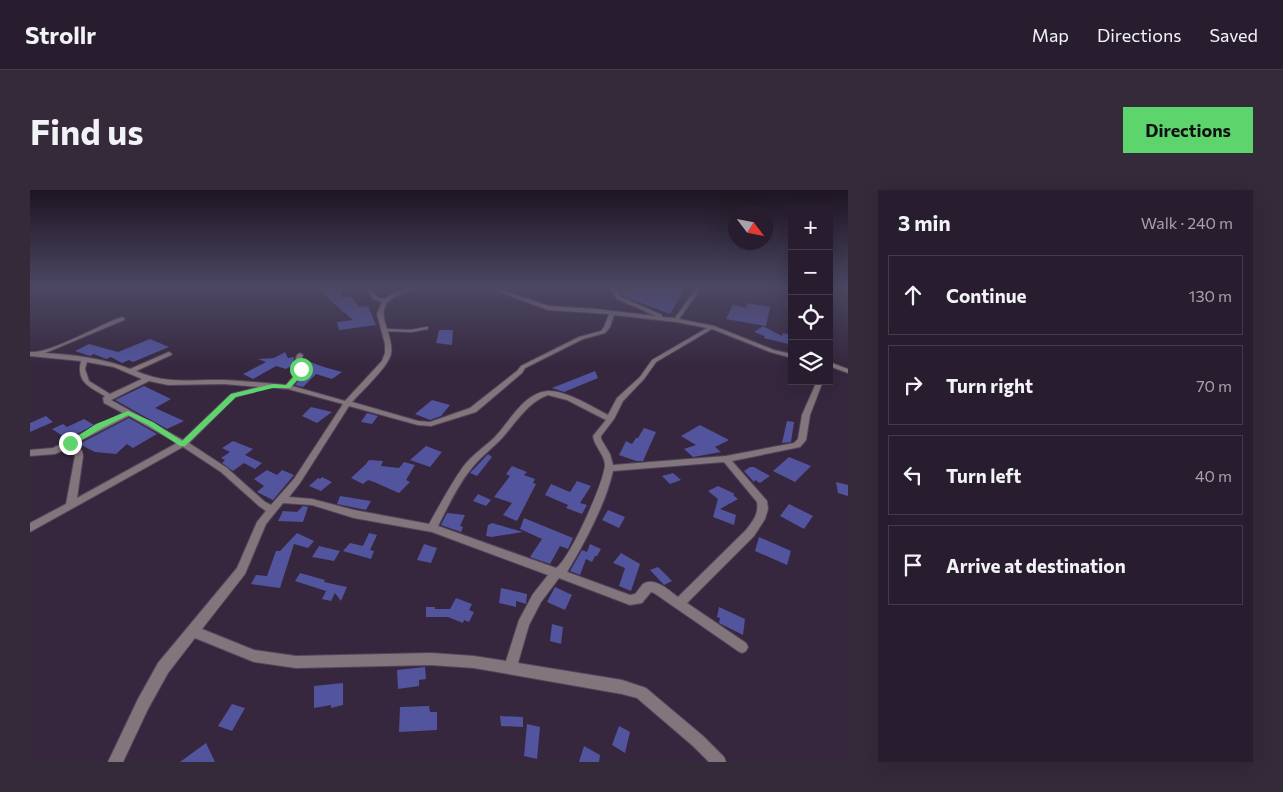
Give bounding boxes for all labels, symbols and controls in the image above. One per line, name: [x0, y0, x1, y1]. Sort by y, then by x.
text: Strollr: [25, 20, 96, 49]
text: Map: [1032, 24, 1069, 46]
text: Directions: [1097, 24, 1181, 46]
text: Saved: [1209, 24, 1258, 46]
button: Directions: [1123, 107, 1253, 153]
text: Find us: [30, 109, 144, 152]
north arrow: [728, 205, 773, 250]
map controls: [788, 205, 833, 385]
button: +: [788, 205, 833, 250]
text: 3 min: [898, 210, 951, 235]
text: Walk · 240 m: [1141, 213, 1233, 232]
button: −: [788, 250, 833, 295]
icon: ahead: [899, 281, 927, 309]
text: Continue: [946, 284, 1026, 307]
text: 130 m: [1189, 286, 1232, 305]
button: locate: [788, 295, 833, 340]
button: layers: [788, 340, 833, 385]
route start: [290, 358, 313, 381]
icon: right: [899, 371, 927, 399]
text: Turn right: [946, 374, 1033, 397]
text: 70 m: [1196, 376, 1232, 395]
route end: [59, 432, 82, 455]
icon: left: [899, 461, 927, 489]
text: Turn left: [946, 464, 1021, 487]
text: 40 m: [1195, 466, 1232, 485]
icon: arrive: [899, 551, 927, 579]
text: Arrive at destination: [946, 554, 1126, 577]

